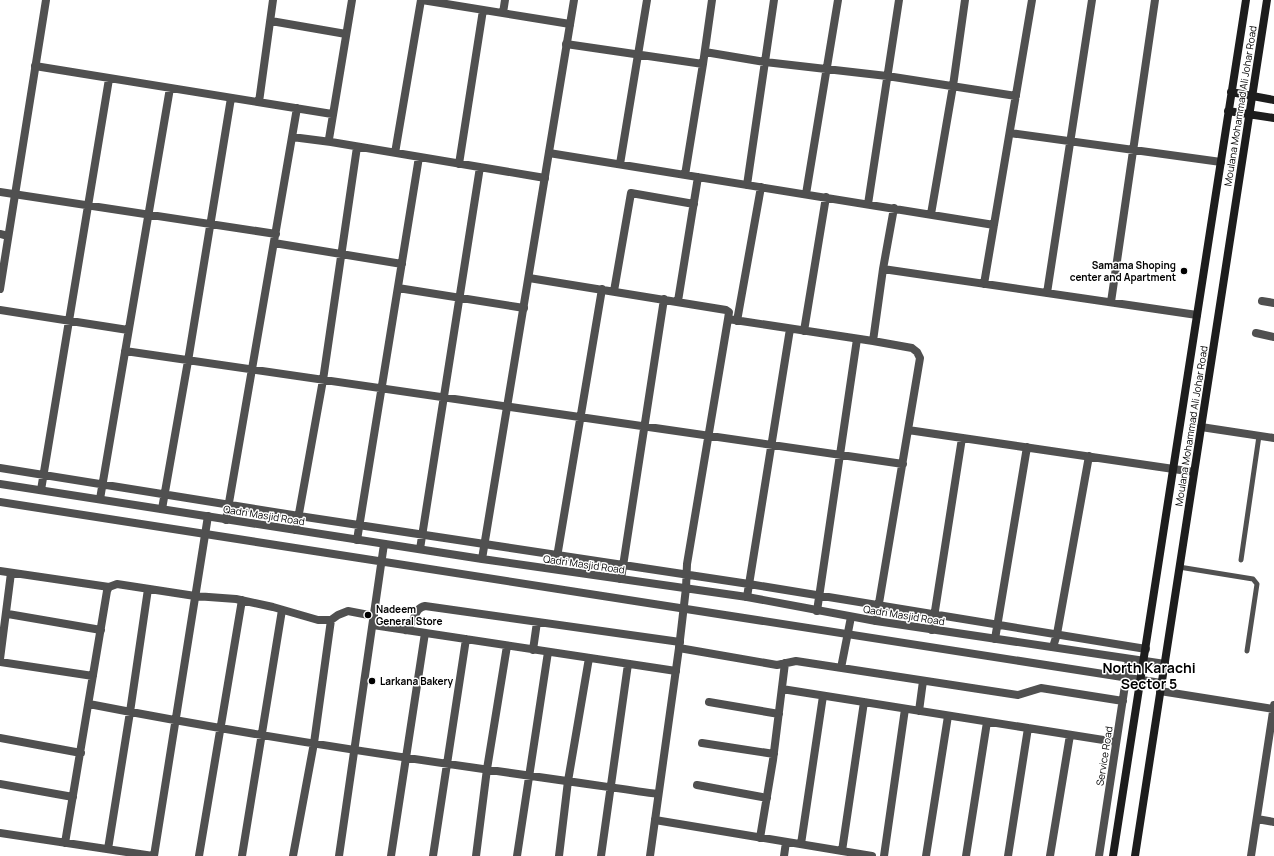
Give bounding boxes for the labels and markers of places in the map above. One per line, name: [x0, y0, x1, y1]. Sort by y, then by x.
place label: Samama Shoping center and Apartment: [1070, 258, 1176, 284]
marker: Samama Shoping center and Apartment: [1179, 266, 1189, 276]
place label: Nadeem General Store: [376, 602, 443, 628]
marker: Nadeem General Store: [363, 610, 373, 620]
place label: Larkana Bakery: [380, 674, 453, 688]
marker: Larkana Bakery: [367, 676, 377, 686]

